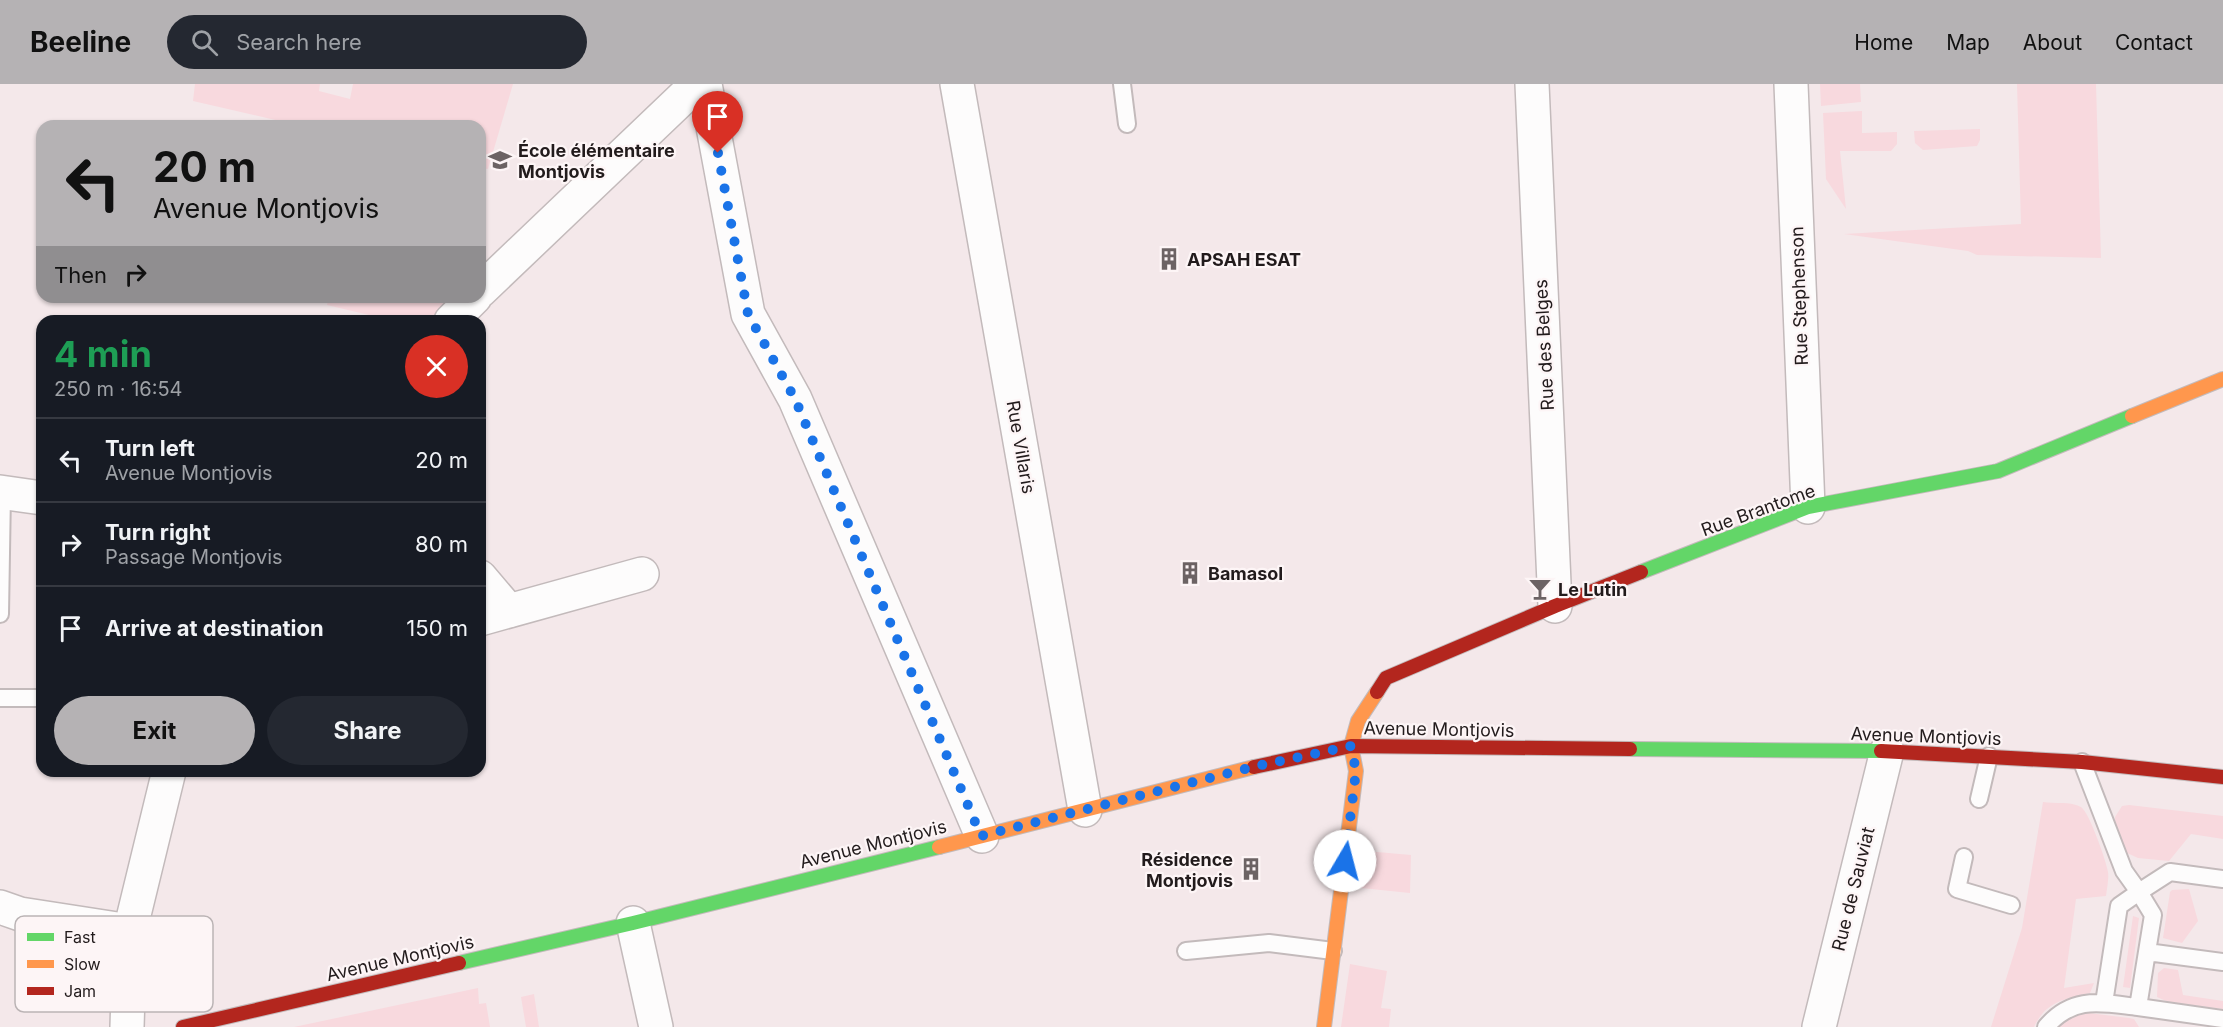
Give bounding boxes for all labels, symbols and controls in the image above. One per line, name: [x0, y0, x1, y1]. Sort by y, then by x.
search box: [167, 15, 587, 69]
text: Beeline: [30, 25, 131, 59]
icon: search: [188, 26, 221, 59]
text: Search here: [236, 29, 362, 55]
text: Home: [1854, 30, 1913, 55]
text: Map: [1946, 30, 1990, 55]
text: About: [2023, 30, 2082, 55]
text: Contact: [2115, 30, 2193, 55]
pin: [692, 91, 743, 153]
icon: arrive: [701, 100, 734, 133]
place label: École élémentaire Montjovis: [518, 140, 675, 182]
text: 20 m: [153, 141, 256, 192]
icon: left: [54, 144, 132, 222]
school or university icon: École élémentaire Montjovis: [487, 147, 513, 173]
text: Avenue Montjovis: [153, 192, 379, 225]
street label: Rue Stephenson: [1786, 226, 1812, 366]
building icon: APSAH ESAT: [1156, 246, 1182, 272]
place label: APSAH ESAT: [1187, 249, 1301, 270]
icon: right: [119, 258, 152, 291]
text: Then: [54, 262, 107, 288]
street label: Rue des Belges: [1530, 279, 1558, 411]
text: 4 min: [54, 332, 152, 376]
button: close: [405, 335, 468, 398]
text: 250 m · 16:54: [54, 377, 183, 401]
street label: Rue Villaris: [1002, 399, 1040, 495]
text: Turn left: [105, 435, 195, 461]
icon: left: [54, 444, 87, 477]
text: 20 m: [415, 447, 468, 473]
text: Avenue Montjovis: [105, 461, 273, 485]
street label: Rue Brantome: [1698, 480, 1818, 540]
text: Turn right: [105, 519, 211, 545]
icon: right: [54, 528, 87, 561]
text: 80 m: [415, 531, 468, 557]
text: Passage Montjovis: [105, 545, 283, 569]
building icon: Bamasol: [1177, 560, 1203, 586]
place label: Bamasol: [1208, 563, 1283, 584]
bar icon: Le Lutin: [1527, 576, 1553, 602]
place label: Le Lutin: [1558, 579, 1627, 600]
icon: arrive: [54, 612, 87, 645]
text: Arrive at destination: [105, 615, 324, 641]
text: 150 m: [406, 615, 468, 641]
button: Exit: [54, 696, 255, 765]
button: Share: [267, 696, 468, 765]
street label: Avenue Montjovis: [1363, 717, 1515, 741]
street label: Avenue Montjovis: [1850, 723, 2002, 749]
street label: Avenue Montjovis: [797, 816, 949, 872]
street label: Rue de Sauviat: [1827, 825, 1879, 953]
position arrow: [1313, 829, 1377, 893]
place label: Résidence Montjovis: [1141, 849, 1233, 891]
building icon: Résidence Montjovis: [1238, 856, 1264, 882]
legend: [15, 916, 213, 1012]
text: Fast: [64, 927, 96, 947]
street label: Avenue Montjovis: [324, 931, 476, 985]
text: Slow: [64, 954, 101, 974]
text: Jam: [64, 981, 96, 1001]

